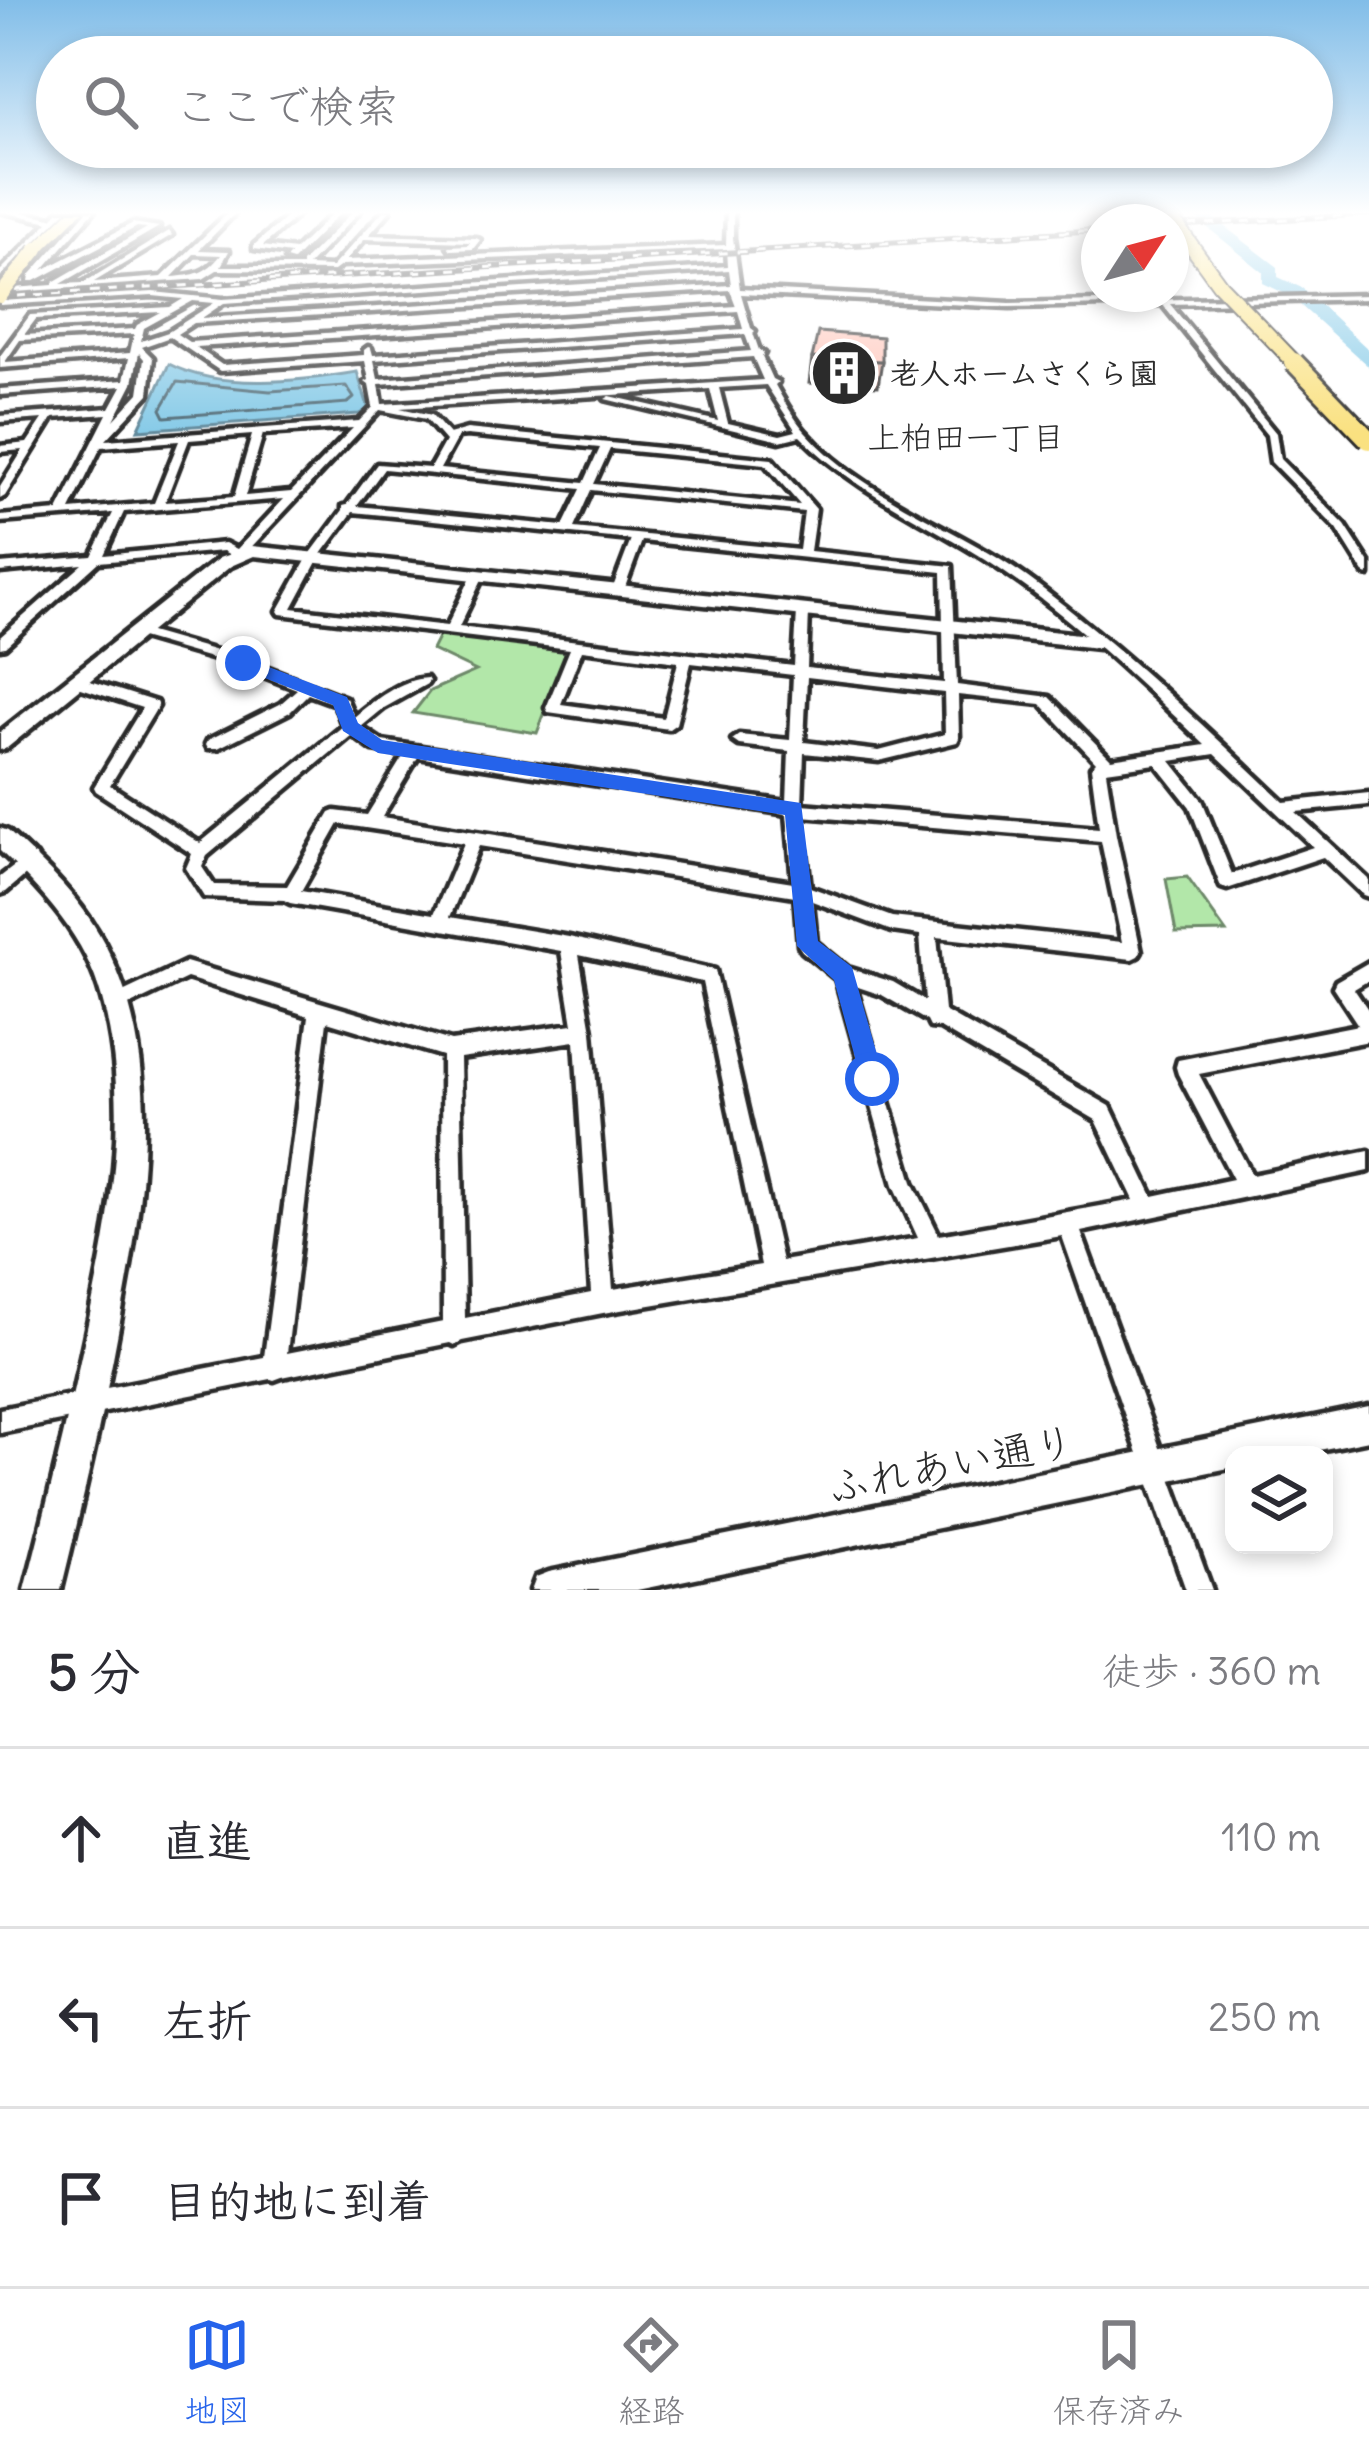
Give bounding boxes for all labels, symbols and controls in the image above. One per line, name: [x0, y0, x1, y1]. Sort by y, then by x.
search box: [36, 36, 1333, 168]
icon: search: [78, 69, 144, 135]
text: ここで検索: [174, 78, 399, 134]
north arrow: [1081, 204, 1189, 312]
building icon: 老人ホームさくら園: [809, 338, 879, 408]
place label: 老人ホームさくら園: [890, 354, 1159, 392]
district label: 上柏田一丁目: [867, 416, 1065, 458]
route end: [216, 636, 270, 690]
route start: [845, 1052, 899, 1106]
street label: ふれあい通り: [822, 1414, 1080, 1514]
map controls: [1225, 1446, 1333, 1554]
button: layers: [1225, 1446, 1333, 1554]
text: 5 分: [48, 1640, 140, 1704]
text: 徒歩 · 360 m: [1102, 1647, 1321, 1696]
icon: ahead: [48, 1805, 114, 1871]
text: 直進: [162, 1813, 252, 1869]
text: 110 m: [1221, 1813, 1321, 1862]
icon: left: [48, 1985, 114, 2051]
text: 左折: [162, 1993, 252, 2049]
text: 250 m: [1208, 1993, 1321, 2042]
icon: arrive: [48, 2165, 114, 2231]
text: 目的地に到着: [162, 2173, 432, 2229]
tab: 地図: [184, 2312, 250, 2432]
tab: 経路: [618, 2312, 684, 2432]
tab: 保存済み: [1053, 2312, 1185, 2432]

